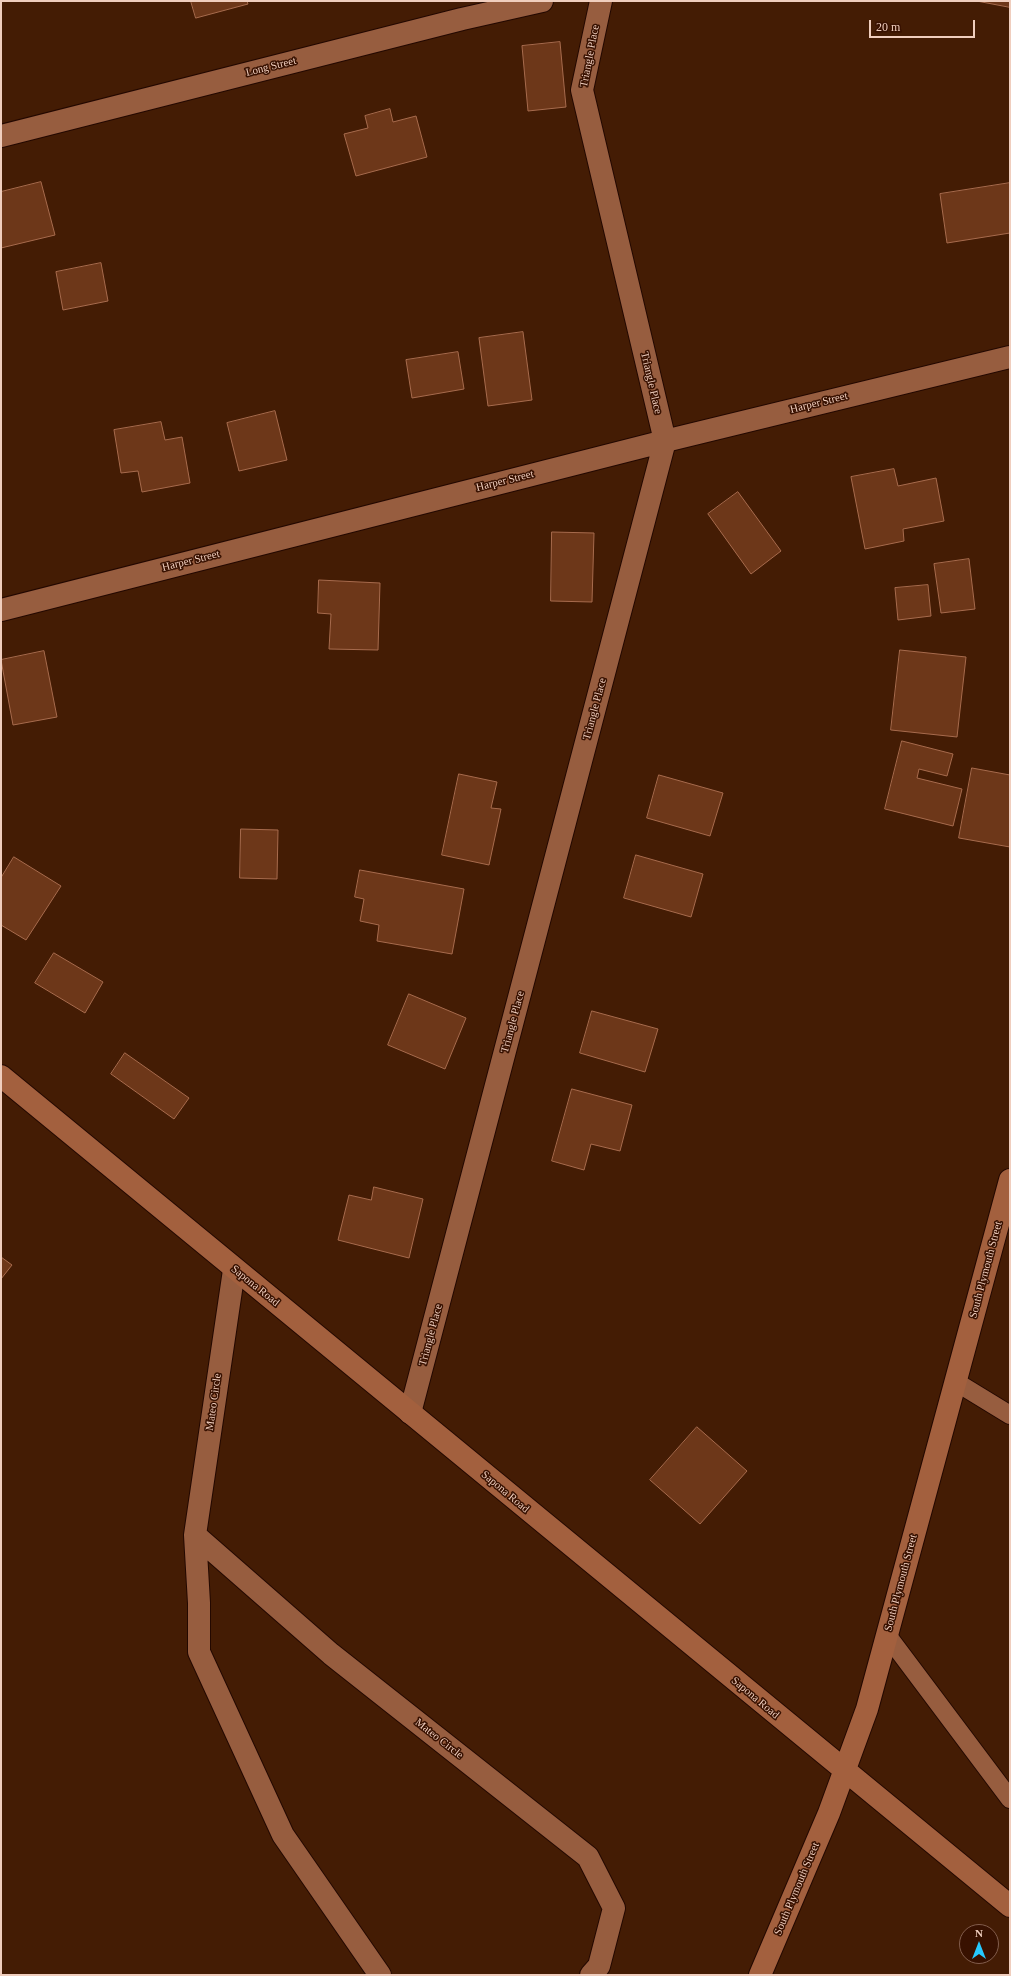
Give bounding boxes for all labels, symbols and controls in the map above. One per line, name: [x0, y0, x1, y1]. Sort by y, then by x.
scale bar: [871, 12, 977, 38]
text: 20 m: [876, 20, 900, 34]
street label: Triangle Place: [577, 24, 603, 88]
street label: Long Street: [244, 54, 298, 80]
street label: Triangle Place: [637, 351, 665, 415]
street label: Harper Street: [789, 389, 849, 417]
street label: Harper Street: [475, 467, 535, 495]
street label: Harper Street: [161, 547, 221, 575]
street label: Triangle Place: [580, 677, 610, 741]
street label: Triangle Place: [498, 990, 528, 1054]
street label: South Plymouth Street: [967, 1220, 1005, 1320]
street label: Sapona Road: [228, 1263, 282, 1309]
street label: Triangle Place: [416, 1303, 446, 1367]
street label: Mateo Circle: [203, 1372, 225, 1432]
street label: Sapona Road: [478, 1468, 532, 1516]
street label: South Plymouth Street: [882, 1533, 920, 1633]
street label: Sapona Road: [728, 1674, 782, 1722]
street label: Mateo Circle: [412, 1716, 466, 1762]
street label: South Plymouth Street: [771, 1841, 823, 1937]
north arrow: [959, 1924, 999, 1964]
text: N: [975, 1927, 983, 1939]

